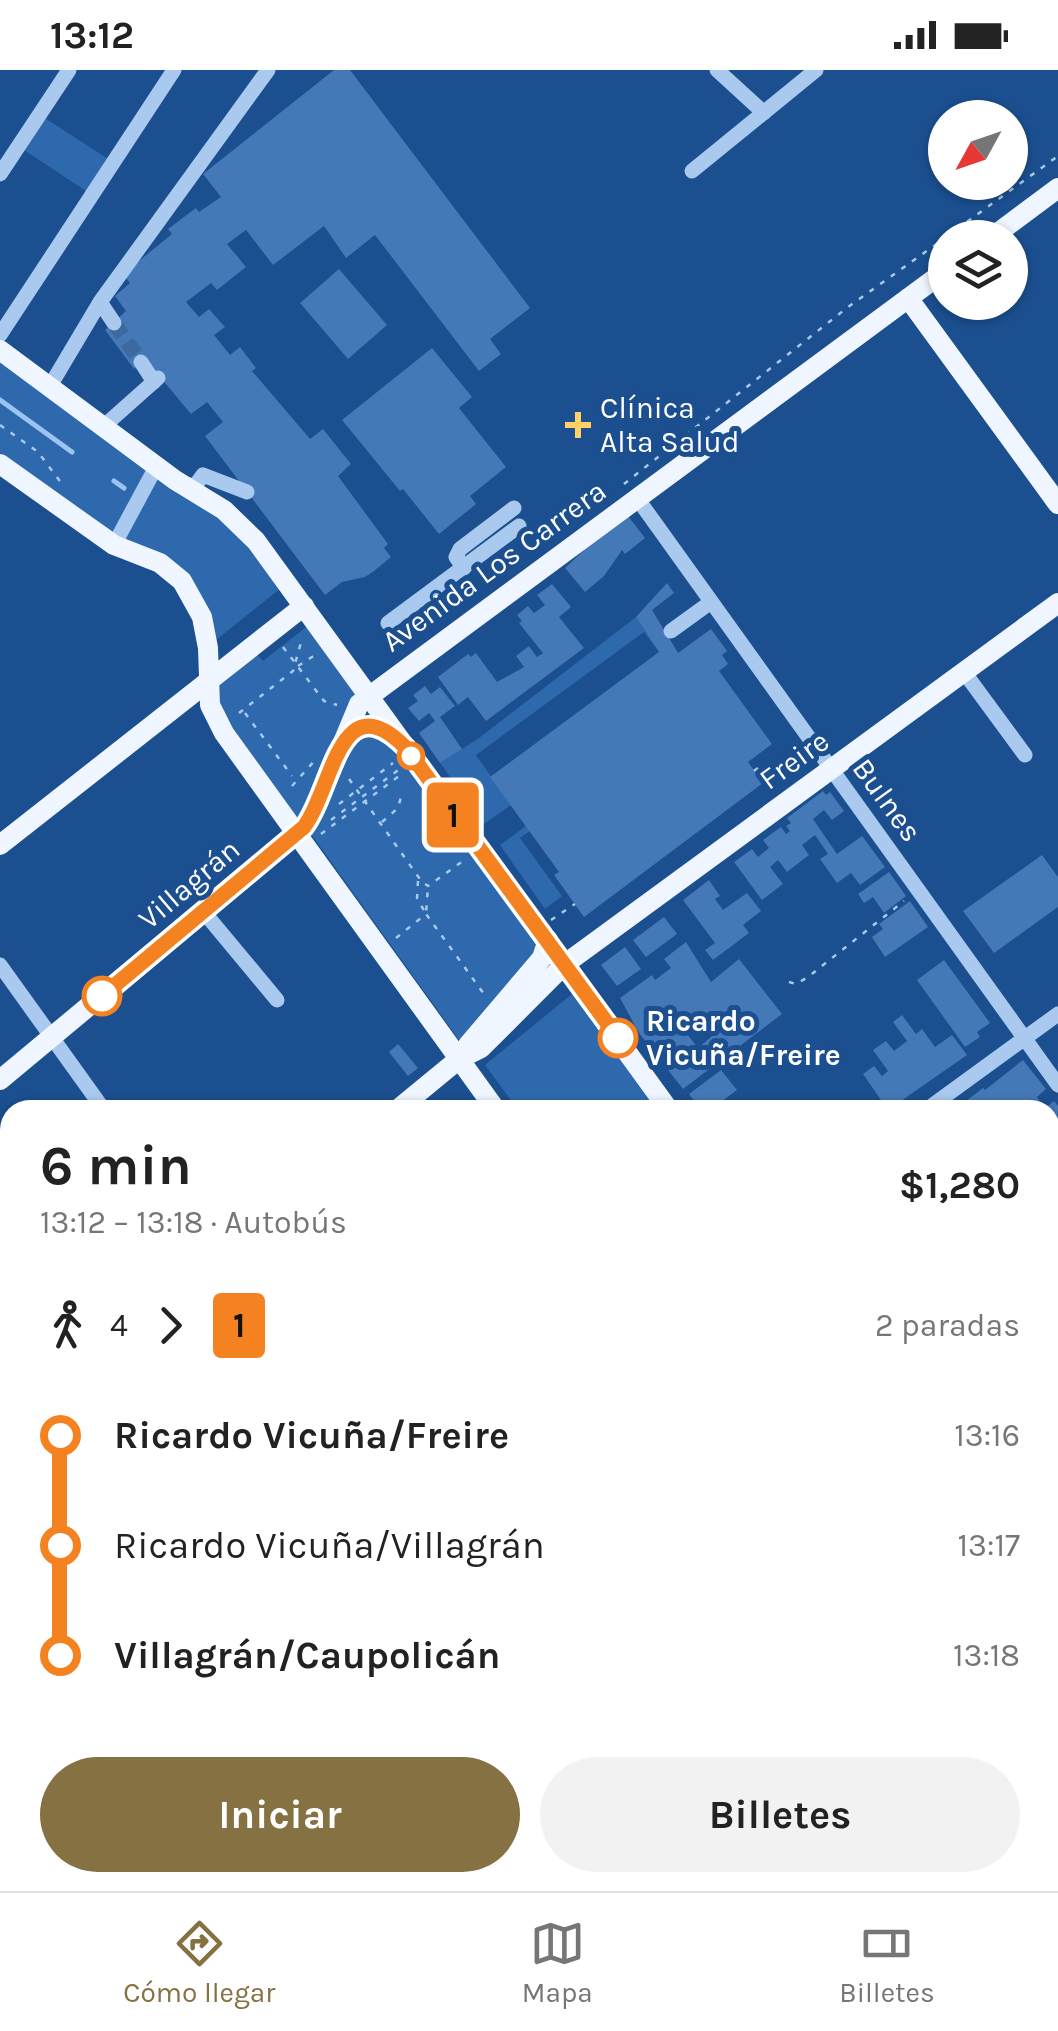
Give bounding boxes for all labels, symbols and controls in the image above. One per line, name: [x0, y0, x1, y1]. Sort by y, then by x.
text: 13:12: [50, 13, 134, 58]
north arrow: [928, 100, 1028, 200]
map controls: [928, 100, 1028, 320]
button: layers: [928, 220, 1028, 320]
place label: Clínica Alta Salud: [600, 390, 740, 460]
marker: Clínica Alta Salud: [565, 412, 591, 438]
street label: Avenida Los Carrera: [375, 473, 613, 659]
street label: Freire: [752, 723, 836, 797]
unlabelled marker: [398, 743, 424, 769]
street label: Bulnes: [845, 751, 929, 849]
line badge: 1: [420, 782, 486, 848]
text: 1: [447, 795, 459, 836]
street label: Villagrán: [131, 831, 247, 937]
unlabelled marker: [83, 977, 121, 1015]
place label: Ricardo Vicuña/Freire: [646, 1003, 841, 1073]
marker: Ricardo Vicuña/Freire: [599, 1019, 637, 1057]
text: 6 min: [40, 1134, 192, 1198]
text: $1,280: [899, 1163, 1020, 1208]
text: 13:12 – 13:18 · Autobús: [40, 1204, 347, 1241]
icon: walk: [40, 1298, 95, 1353]
icon: forward: [143, 1298, 198, 1353]
text: 1: [233, 1305, 245, 1346]
text: 4: [110, 1307, 128, 1344]
text: 2 paradas: [875, 1307, 1020, 1344]
text: Ricardo Vicuña/Freire: [114, 1413, 509, 1458]
text: 13:16: [954, 1417, 1020, 1454]
text: Ricardo Vicuña/Villagrán: [114, 1523, 545, 1568]
text: 13:17: [958, 1527, 1020, 1564]
text: Villagrán/Caupolicán: [114, 1633, 500, 1678]
text: 13:18: [953, 1637, 1020, 1674]
button: Iniciar: [40, 1757, 520, 1872]
button: Billetes: [540, 1757, 1020, 1872]
tab: Cómo llegar: [123, 1916, 275, 2009]
tab: Mapa: [522, 1916, 593, 2009]
tab: Billetes: [839, 1916, 935, 2009]

